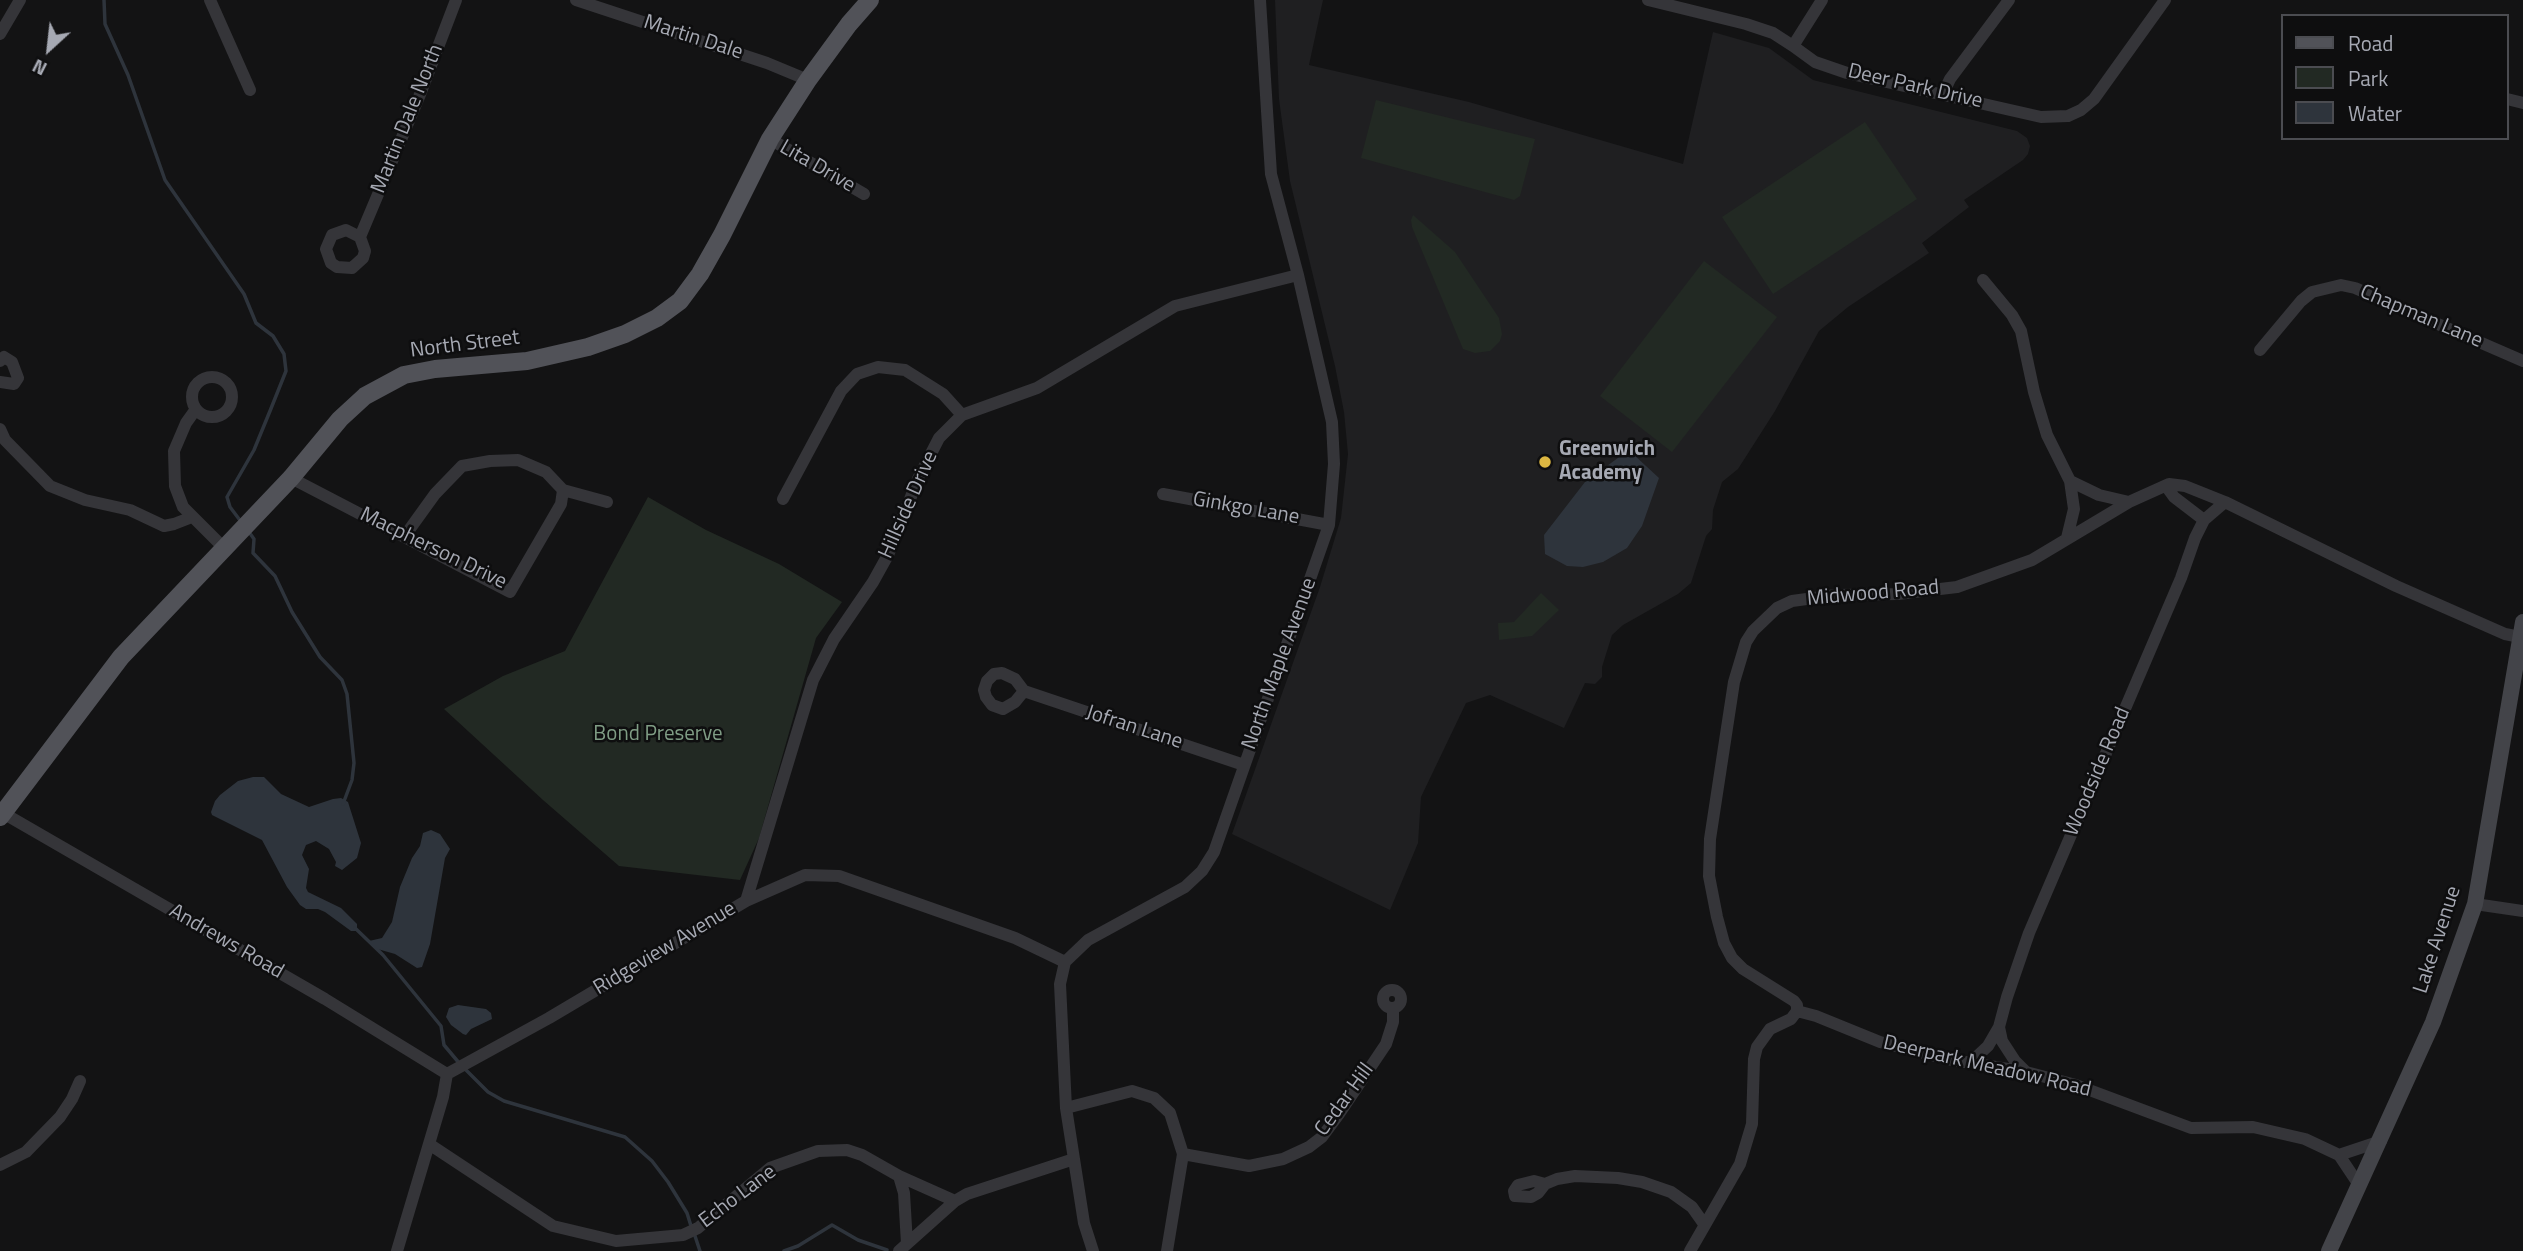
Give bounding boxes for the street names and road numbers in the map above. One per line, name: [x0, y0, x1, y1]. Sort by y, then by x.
street label: Martin Dale: [640, 10, 746, 66]
street label: Martin Dale North: [367, 41, 449, 197]
street label: Deer Park Drive: [1845, 59, 1985, 115]
street label: Lita Drive: [775, 135, 859, 199]
street label: Chapman Lane: [2356, 280, 2486, 354]
street label: North Street: [409, 326, 521, 364]
street label: Hillside Drive: [874, 447, 944, 563]
street label: Ginkgo Lane: [1191, 487, 1301, 531]
street label: Macpherson Drive: [355, 503, 511, 595]
street label: North Maple Avenue: [1237, 575, 1323, 753]
street label: Midwood Road: [1806, 576, 1940, 612]
street label: Jofran Lane: [1082, 701, 1186, 755]
street label: Woodside Road: [2060, 704, 2136, 840]
street label: Lake Avenue: [2409, 883, 2467, 997]
street label: Ridgeview Avenue: [589, 897, 741, 1001]
street label: Andrews Road: [164, 899, 288, 985]
street label: Deerpark Meadow Road: [1881, 1031, 2093, 1103]
street label: Cedar Hill: [1310, 1059, 1380, 1141]
street label: Echo Lane: [694, 1160, 782, 1234]

